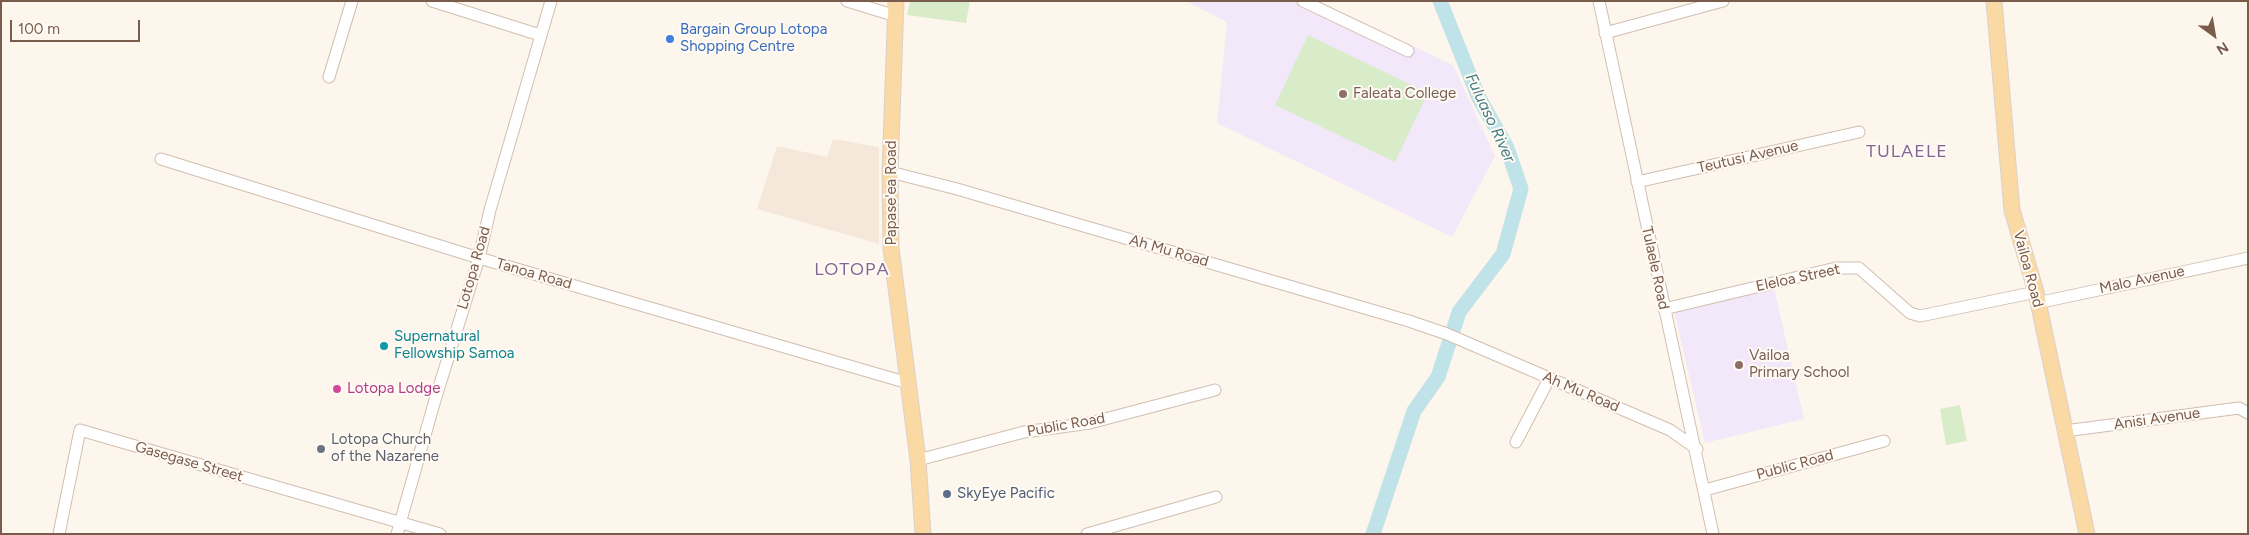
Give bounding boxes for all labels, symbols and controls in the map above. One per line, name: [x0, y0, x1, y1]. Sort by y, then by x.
scale bar: [12, 10, 142, 42]
north arrow: [2189, 10, 2239, 60]
text: 100 m: [18, 20, 60, 38]
place label: Bargain Group Lotopa Shopping Centre: [680, 21, 827, 56]
marker: Bargain Group Lotopa Shopping Centre: [664, 33, 676, 45]
text: N: [2213, 38, 2231, 58]
water label: Fuluaso River: [1461, 70, 1519, 166]
place label: Faleata College: [1353, 85, 1456, 103]
marker: Faleata College: [1337, 88, 1349, 100]
street label: Teutusi Avenue: [1696, 137, 1800, 177]
street label: Papase'ea Road: [883, 141, 901, 245]
district label: TULAELE: [1865, 141, 1949, 163]
street label: Lotopa Road: [454, 224, 494, 312]
street label: Tulaele Road: [1637, 225, 1673, 311]
street label: Vailoa Road: [2009, 229, 2047, 309]
street label: Ah Mu Road: [1127, 231, 1211, 271]
street label: Tanoa Road: [494, 255, 574, 293]
district label: LOTOPA: [814, 259, 890, 281]
street label: Eleloa Street: [1754, 260, 1842, 296]
street label: Malo Avenue: [2098, 262, 2186, 298]
place label: Supernatural Fellowship Samoa: [394, 328, 514, 363]
marker: Supernatural Fellowship Samoa: [378, 340, 390, 352]
place label: Vailoa Primary School: [1749, 347, 1850, 382]
marker: Vailoa Primary School: [1733, 359, 1745, 371]
street label: Ah Mu Road: [1540, 368, 1622, 416]
place label: Lotopa Lodge: [347, 380, 440, 398]
marker: Lotopa Lodge: [331, 383, 343, 395]
street label: Anisi Avenue: [2113, 404, 2201, 434]
street label: Public Road: [1026, 409, 1106, 441]
place label: Lotopa Church of the Nazarene: [331, 431, 439, 466]
street label: Gasegase Street: [133, 438, 245, 486]
marker: Lotopa Church of the Nazarene: [315, 443, 327, 455]
street label: Public Road: [1755, 446, 1835, 484]
place label: SkyEye Pacific: [957, 485, 1055, 503]
marker: SkyEye Pacific: [941, 488, 953, 500]

